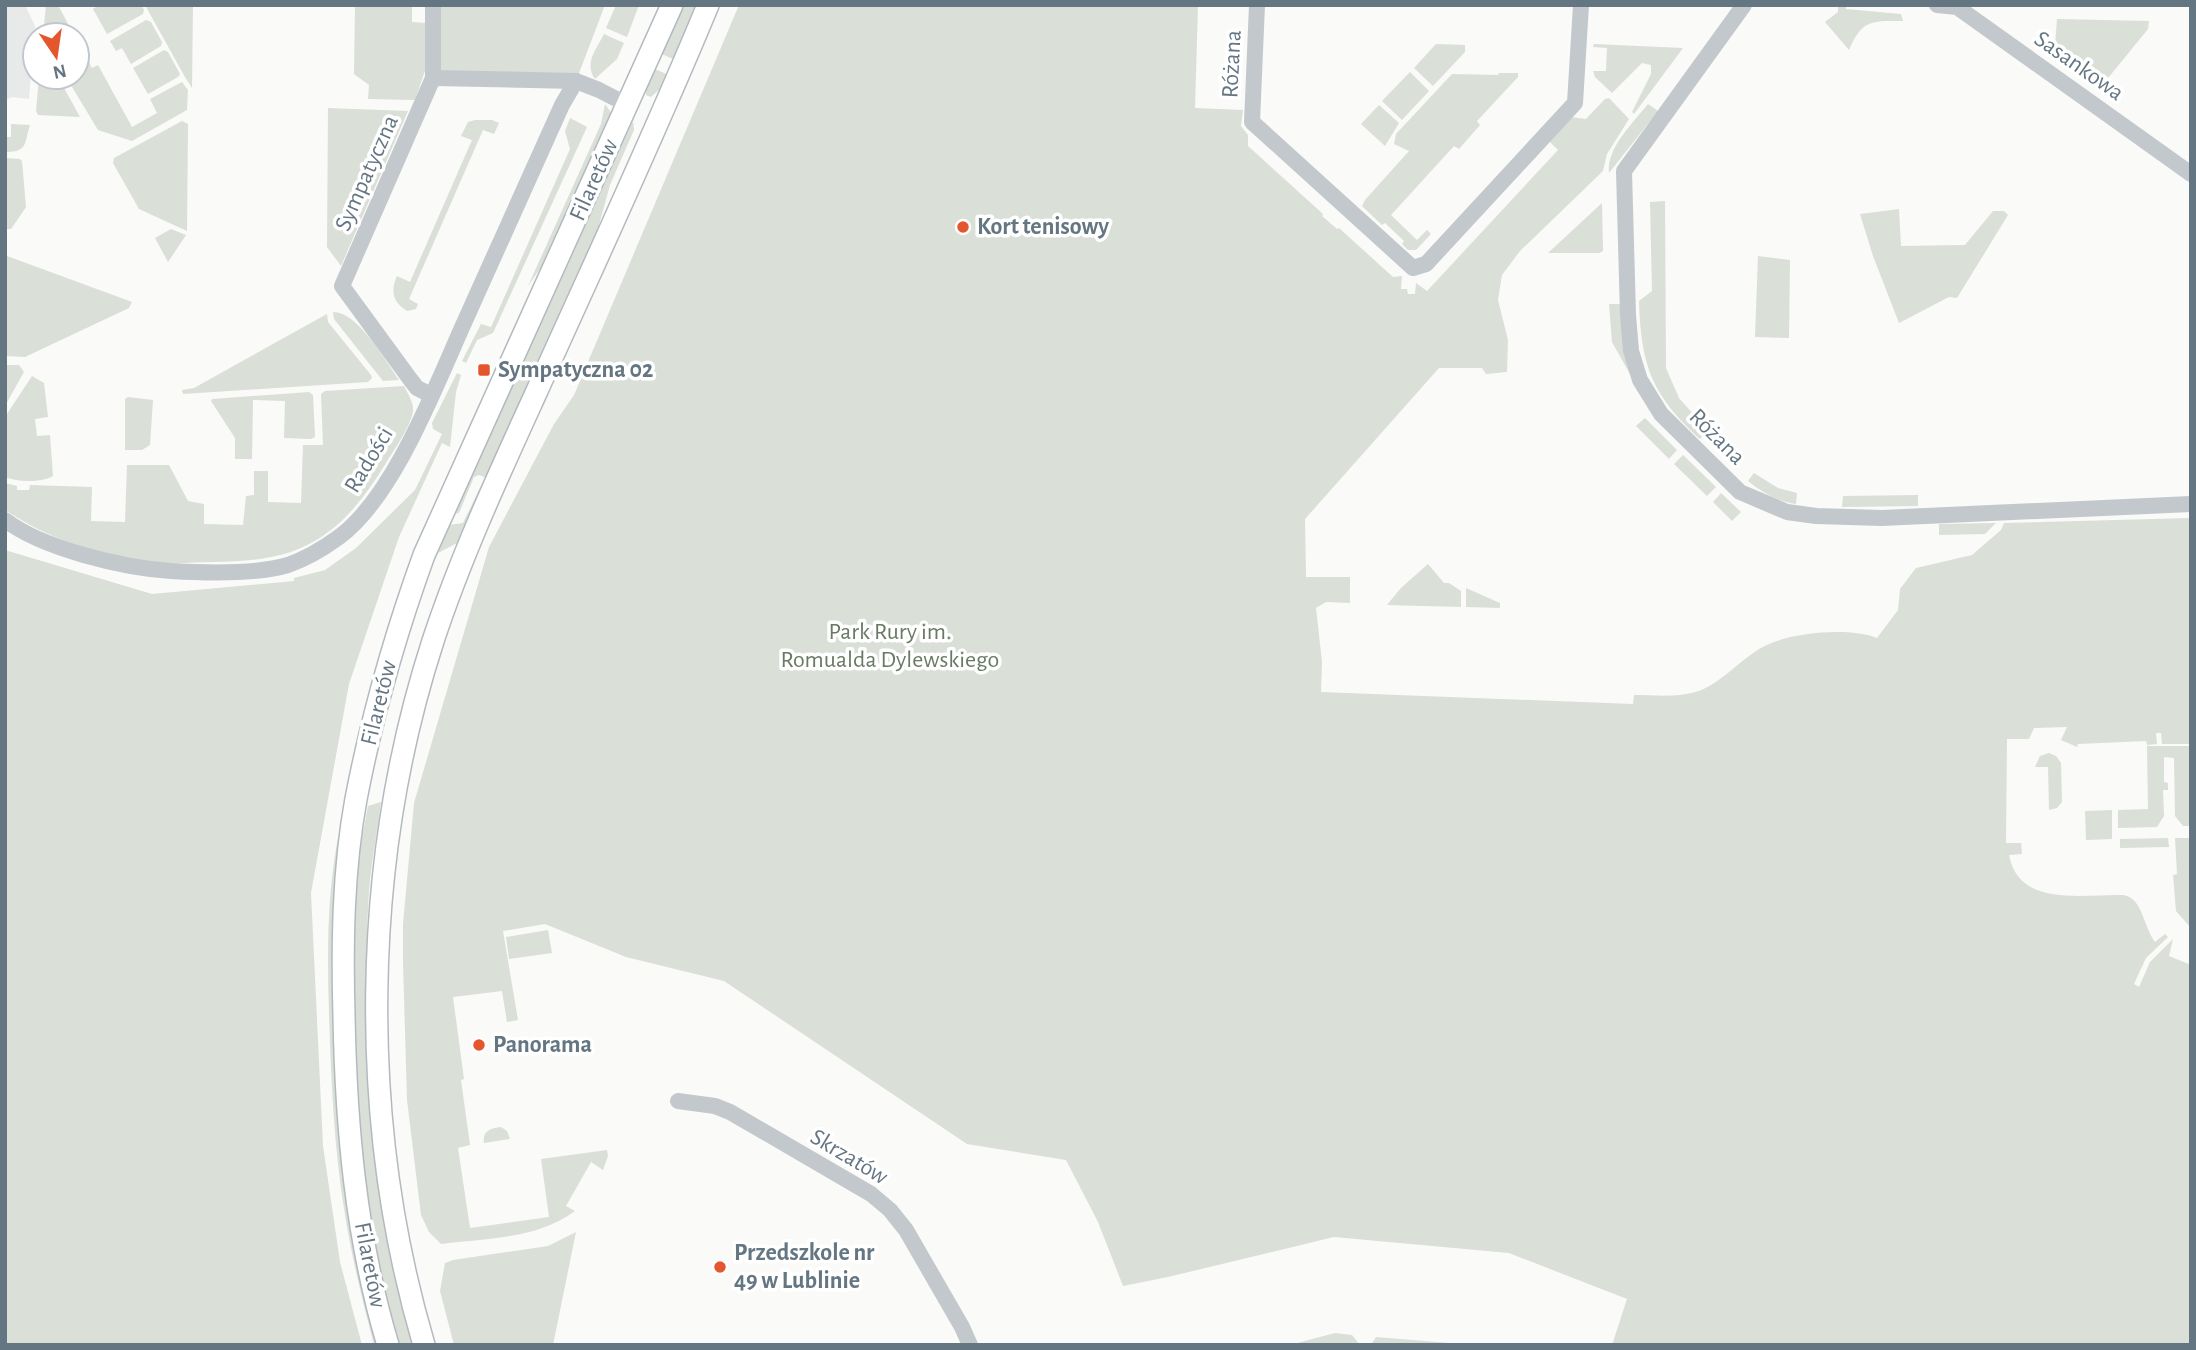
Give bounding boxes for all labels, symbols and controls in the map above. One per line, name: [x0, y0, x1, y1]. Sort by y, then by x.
north arrow: [21, 21, 91, 91]
street label: Sasankowa: [2030, 27, 2128, 105]
street label: Różana: [1218, 29, 1246, 99]
text: N: [51, 60, 68, 82]
street label: Sympatyczna: [331, 112, 403, 234]
street label: Filaretów: [565, 135, 623, 225]
place label: Kort tenisowy: [977, 215, 1109, 239]
marker: Kort tenisowy: [955, 219, 971, 235]
place label: Sympatyczna 02: [498, 358, 653, 382]
marker: Sympatyczna 02: [476, 362, 492, 378]
street label: Różana: [1684, 404, 1750, 470]
street label: Radości: [340, 423, 398, 497]
park label: Park Rury im. Romualda Dylewskiego: [781, 620, 999, 672]
street label: Filaretów: [357, 658, 401, 748]
place label: Panorama: [493, 1033, 592, 1057]
marker: Panorama: [471, 1037, 487, 1053]
street label: Skrzatów: [806, 1125, 892, 1189]
street label: Filaretów: [350, 1220, 390, 1310]
place label: Przedszkole nr 49 w Lublinie: [734, 1241, 875, 1293]
marker: Przedszkole nr 49 w Lublinie: [712, 1259, 728, 1275]

